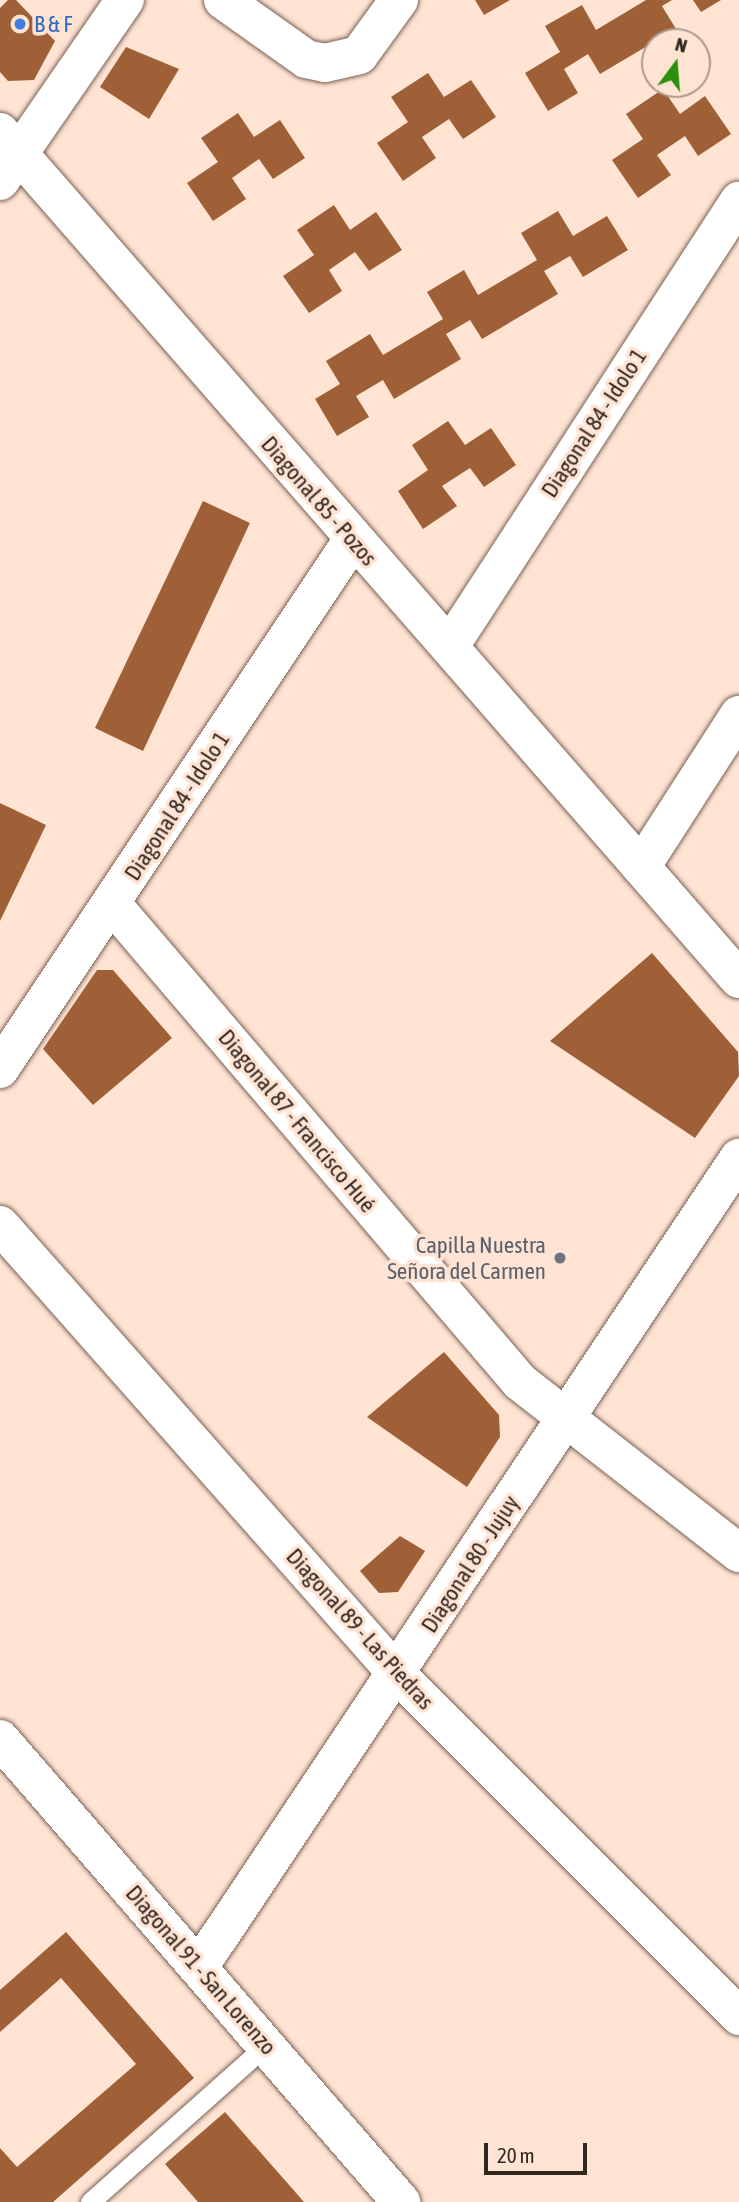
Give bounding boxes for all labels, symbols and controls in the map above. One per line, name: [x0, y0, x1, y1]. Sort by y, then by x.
place label: B & F: [34, 10, 72, 38]
marker: B & F: [12, 16, 28, 32]
north arrow: [641, 28, 711, 98]
text: N: [673, 33, 690, 57]
street label: Diagonal 84 - Idolo 1: [536, 343, 652, 503]
street label: Diagonal 85 - Pozos: [255, 431, 383, 571]
street label: Diagonal 84 - Idolo 1: [119, 726, 235, 886]
street label: Diagonal 87 - Francisco Hué: [212, 1024, 382, 1218]
place label: Capilla Nuestra Señora del Carmen: [387, 1231, 546, 1285]
marker: Capilla Nuestra Señora del Carmen: [552, 1250, 568, 1266]
street label: Diagonal 80 - Jujuy: [415, 1490, 525, 1638]
street label: Diagonal 89 - Las Piedras: [280, 1543, 440, 1715]
street label: Diagonal 91 - San Lorenzo: [120, 1880, 282, 2060]
scale bar: [487, 2128, 590, 2172]
text: 20 m: [497, 2143, 535, 2167]

